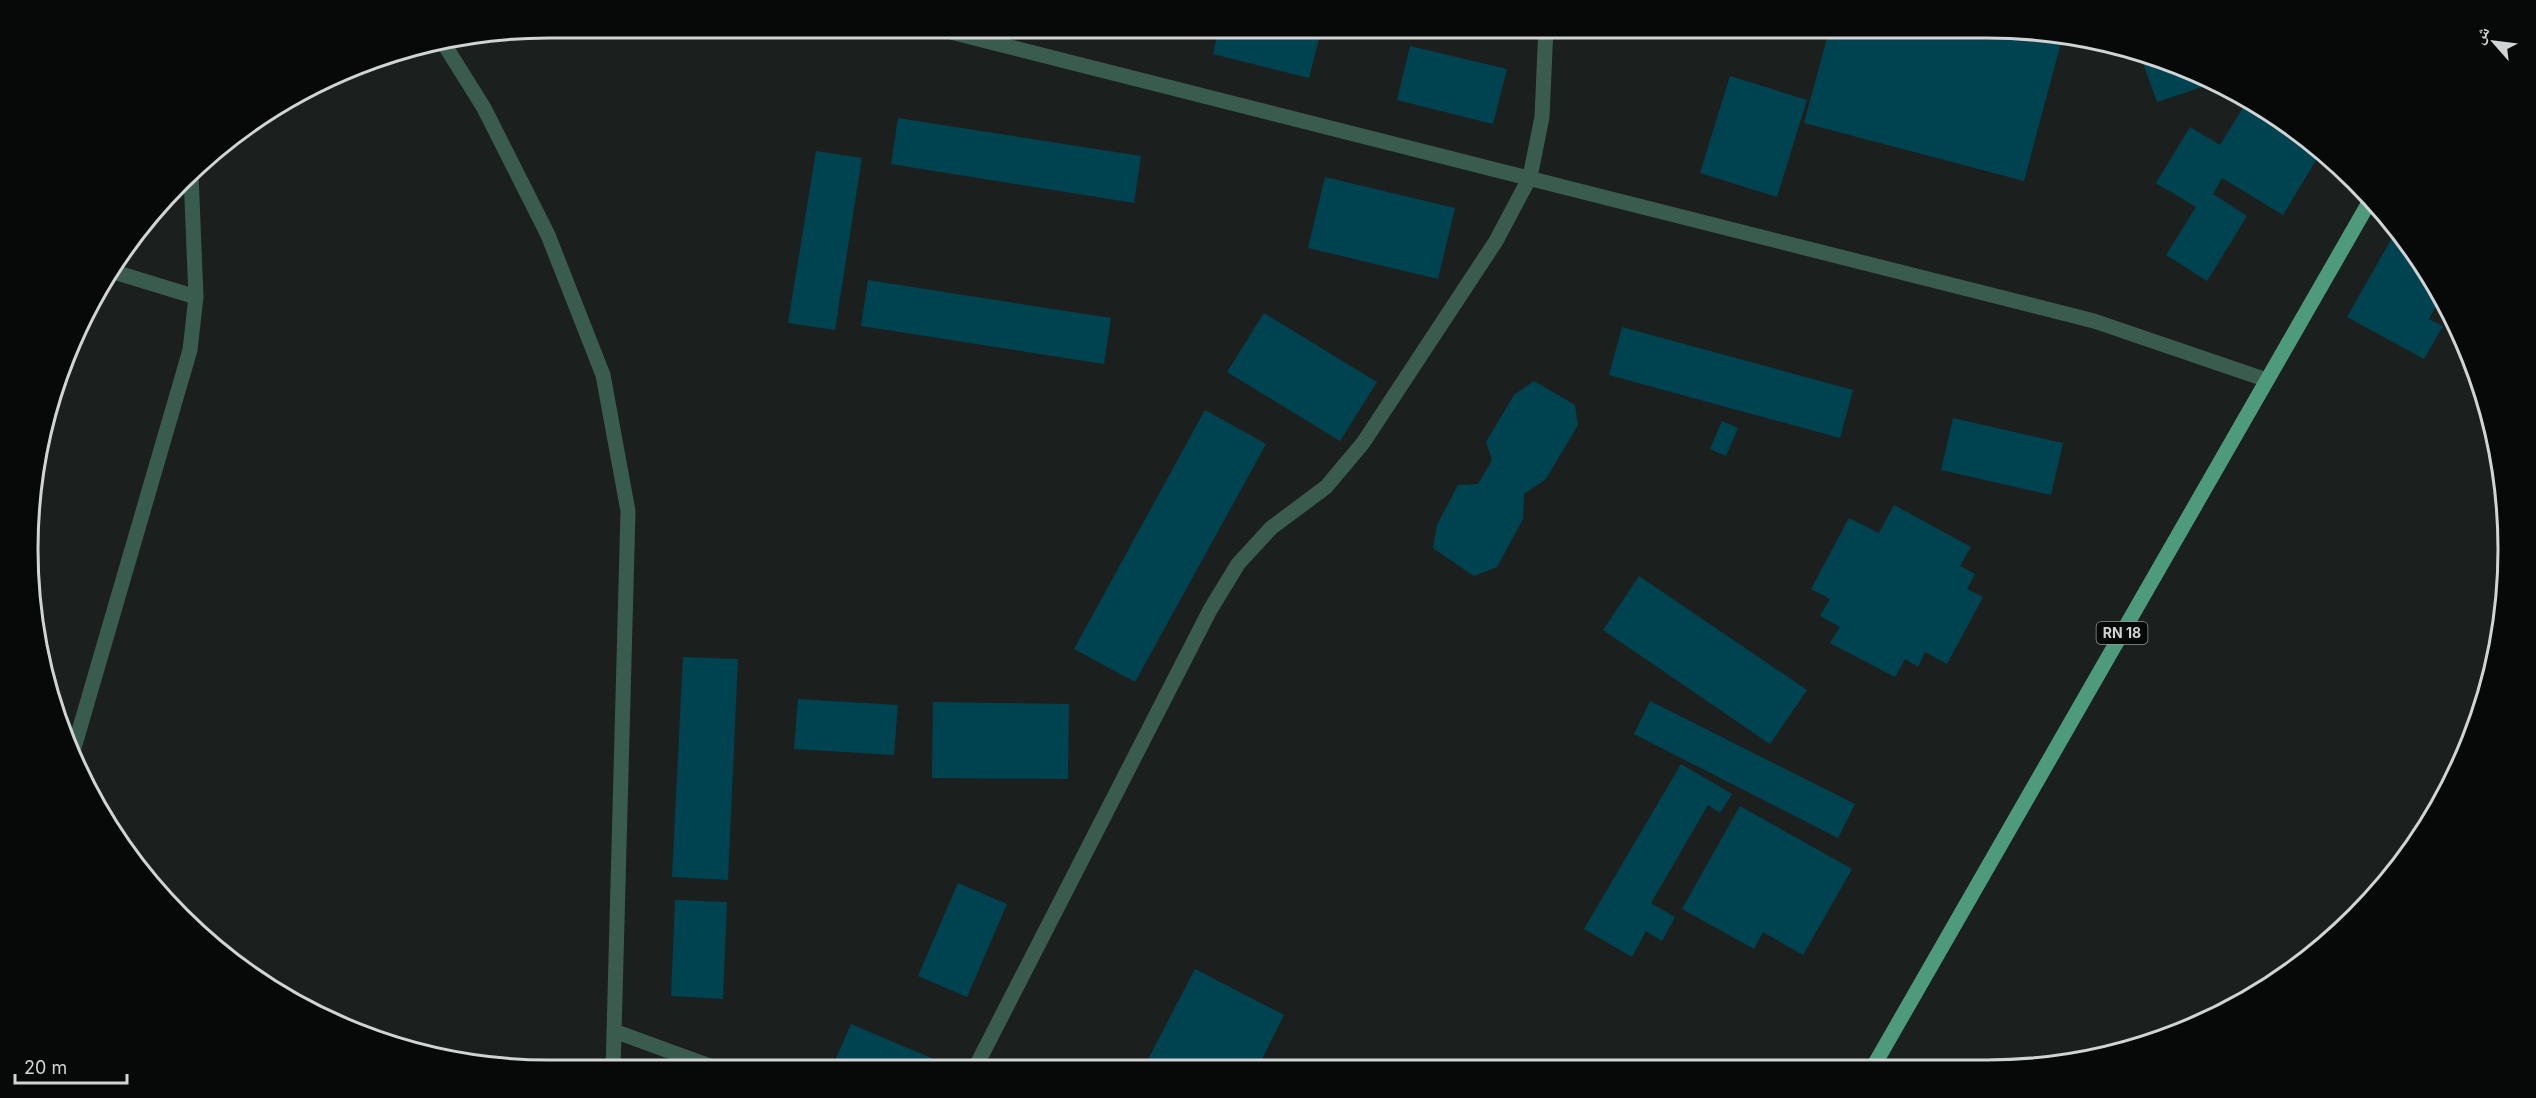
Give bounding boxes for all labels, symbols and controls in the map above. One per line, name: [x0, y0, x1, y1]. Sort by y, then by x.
north arrow: [2464, 12, 2524, 72]
text: ش: [2468, 23, 2494, 47]
road number: RN 18: [2096, 622, 2148, 644]
scale bar: [15, 1047, 128, 1085]
text: 20 m: [24, 1057, 67, 1078]

